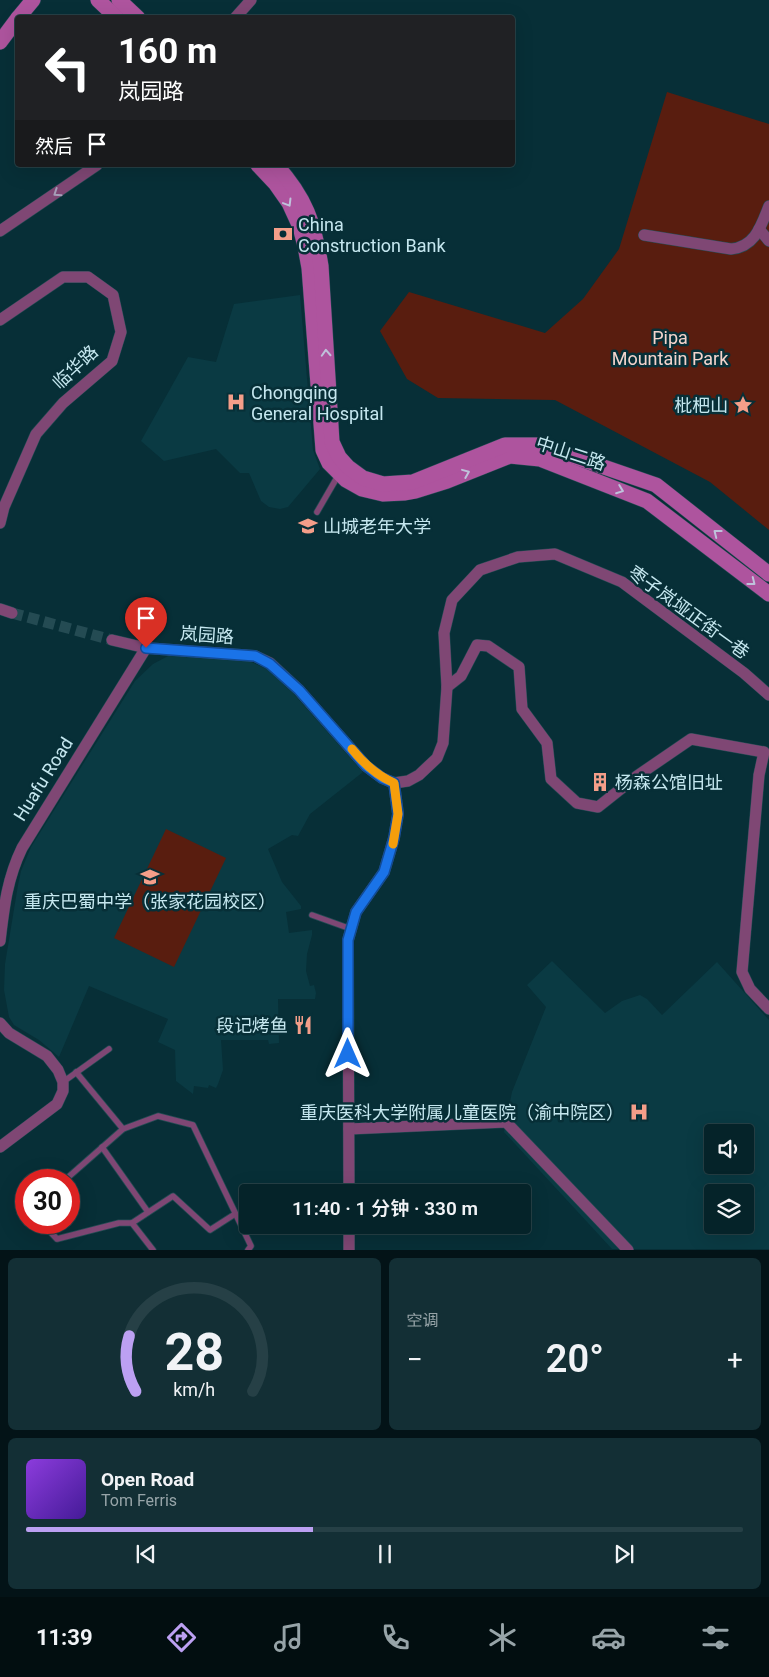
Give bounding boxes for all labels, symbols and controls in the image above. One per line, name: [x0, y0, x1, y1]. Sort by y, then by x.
text: 160 m: [118, 31, 217, 72]
icon: left: [35, 35, 100, 100]
text: 岚园路: [118, 79, 184, 104]
icon: arrive: [83, 130, 111, 158]
text: 然后: [35, 135, 73, 158]
one-way arrow: [53, 187, 62, 196]
one-way arrow: [282, 198, 292, 207]
place label: China Construction Bank: [298, 214, 446, 256]
bank icon: China Construction Bank: [272, 223, 294, 245]
park label: Pipa Mountain Park: [612, 327, 729, 369]
street label: 临华路: [48, 341, 102, 393]
one-way arrow: [321, 349, 332, 357]
place label: Chongqing General Hospital: [251, 382, 384, 424]
hospital icon: Chongqing General Hospital: [225, 391, 247, 413]
place icon: 枇杷山: [732, 394, 754, 416]
place label: 枇杷山: [674, 395, 728, 416]
street label: 中山二路: [534, 432, 608, 474]
one-way arrow: [461, 469, 470, 480]
one-way arrow: [615, 484, 623, 494]
school or university icon: 山城老年大学: [297, 515, 319, 537]
place label: 山城老年大学: [323, 516, 431, 537]
one-way arrow: [714, 531, 723, 539]
street label: 枣子岚垭正街一巷: [625, 561, 753, 663]
one-way arrow: [746, 576, 755, 584]
pin: [125, 597, 167, 648]
icon: arrive: [132, 604, 160, 632]
street label: 岚园路: [179, 623, 235, 647]
street label: Huafu Road: [9, 733, 77, 825]
building icon: 杨森公馆旧址: [589, 771, 611, 793]
place label: 杨森公馆旧址: [615, 772, 723, 793]
school or university icon: 重庆巴蜀中学（张家花园校区）: [139, 866, 161, 888]
place label: 重庆巴蜀中学（张家花园校区）: [24, 891, 276, 912]
restaurant icon: 段记烤鱼: [292, 1014, 314, 1036]
place label: 段记烤鱼: [216, 1015, 288, 1036]
position arrow: [321, 1027, 373, 1079]
hospital icon: 重庆医科大学附属儿童医院（渝中院区）: [628, 1101, 650, 1123]
place label: 重庆医科大学附属儿童医院（渝中院区）: [300, 1102, 624, 1123]
map controls: [704, 1124, 754, 1234]
button: sound: [704, 1124, 754, 1174]
speed limit sign: 30: [15, 1169, 80, 1234]
button: layers: [704, 1184, 754, 1234]
text: 11:40 · 1 分钟 · 330 m: [292, 1197, 478, 1220]
text: 空调: [407, 1311, 439, 1330]
text: 28: [164, 1322, 224, 1383]
text: 20°: [546, 1337, 604, 1381]
text: −: [407, 1343, 423, 1376]
text: +: [727, 1343, 743, 1376]
text: km/h: [173, 1379, 215, 1400]
text: Open Road: [101, 1468, 194, 1491]
text: Tom Ferris: [101, 1491, 177, 1510]
icon: previous: [132, 1540, 160, 1568]
icon: pause: [371, 1540, 399, 1568]
icon: next: [610, 1540, 638, 1568]
icon: directions: [164, 1620, 199, 1655]
icon: music: [271, 1620, 306, 1655]
icon: phone: [378, 1620, 413, 1655]
icon: climate: [485, 1620, 520, 1655]
icon: car: [591, 1620, 626, 1655]
icon: filters: [698, 1620, 733, 1655]
text: 11:39: [36, 1625, 93, 1650]

